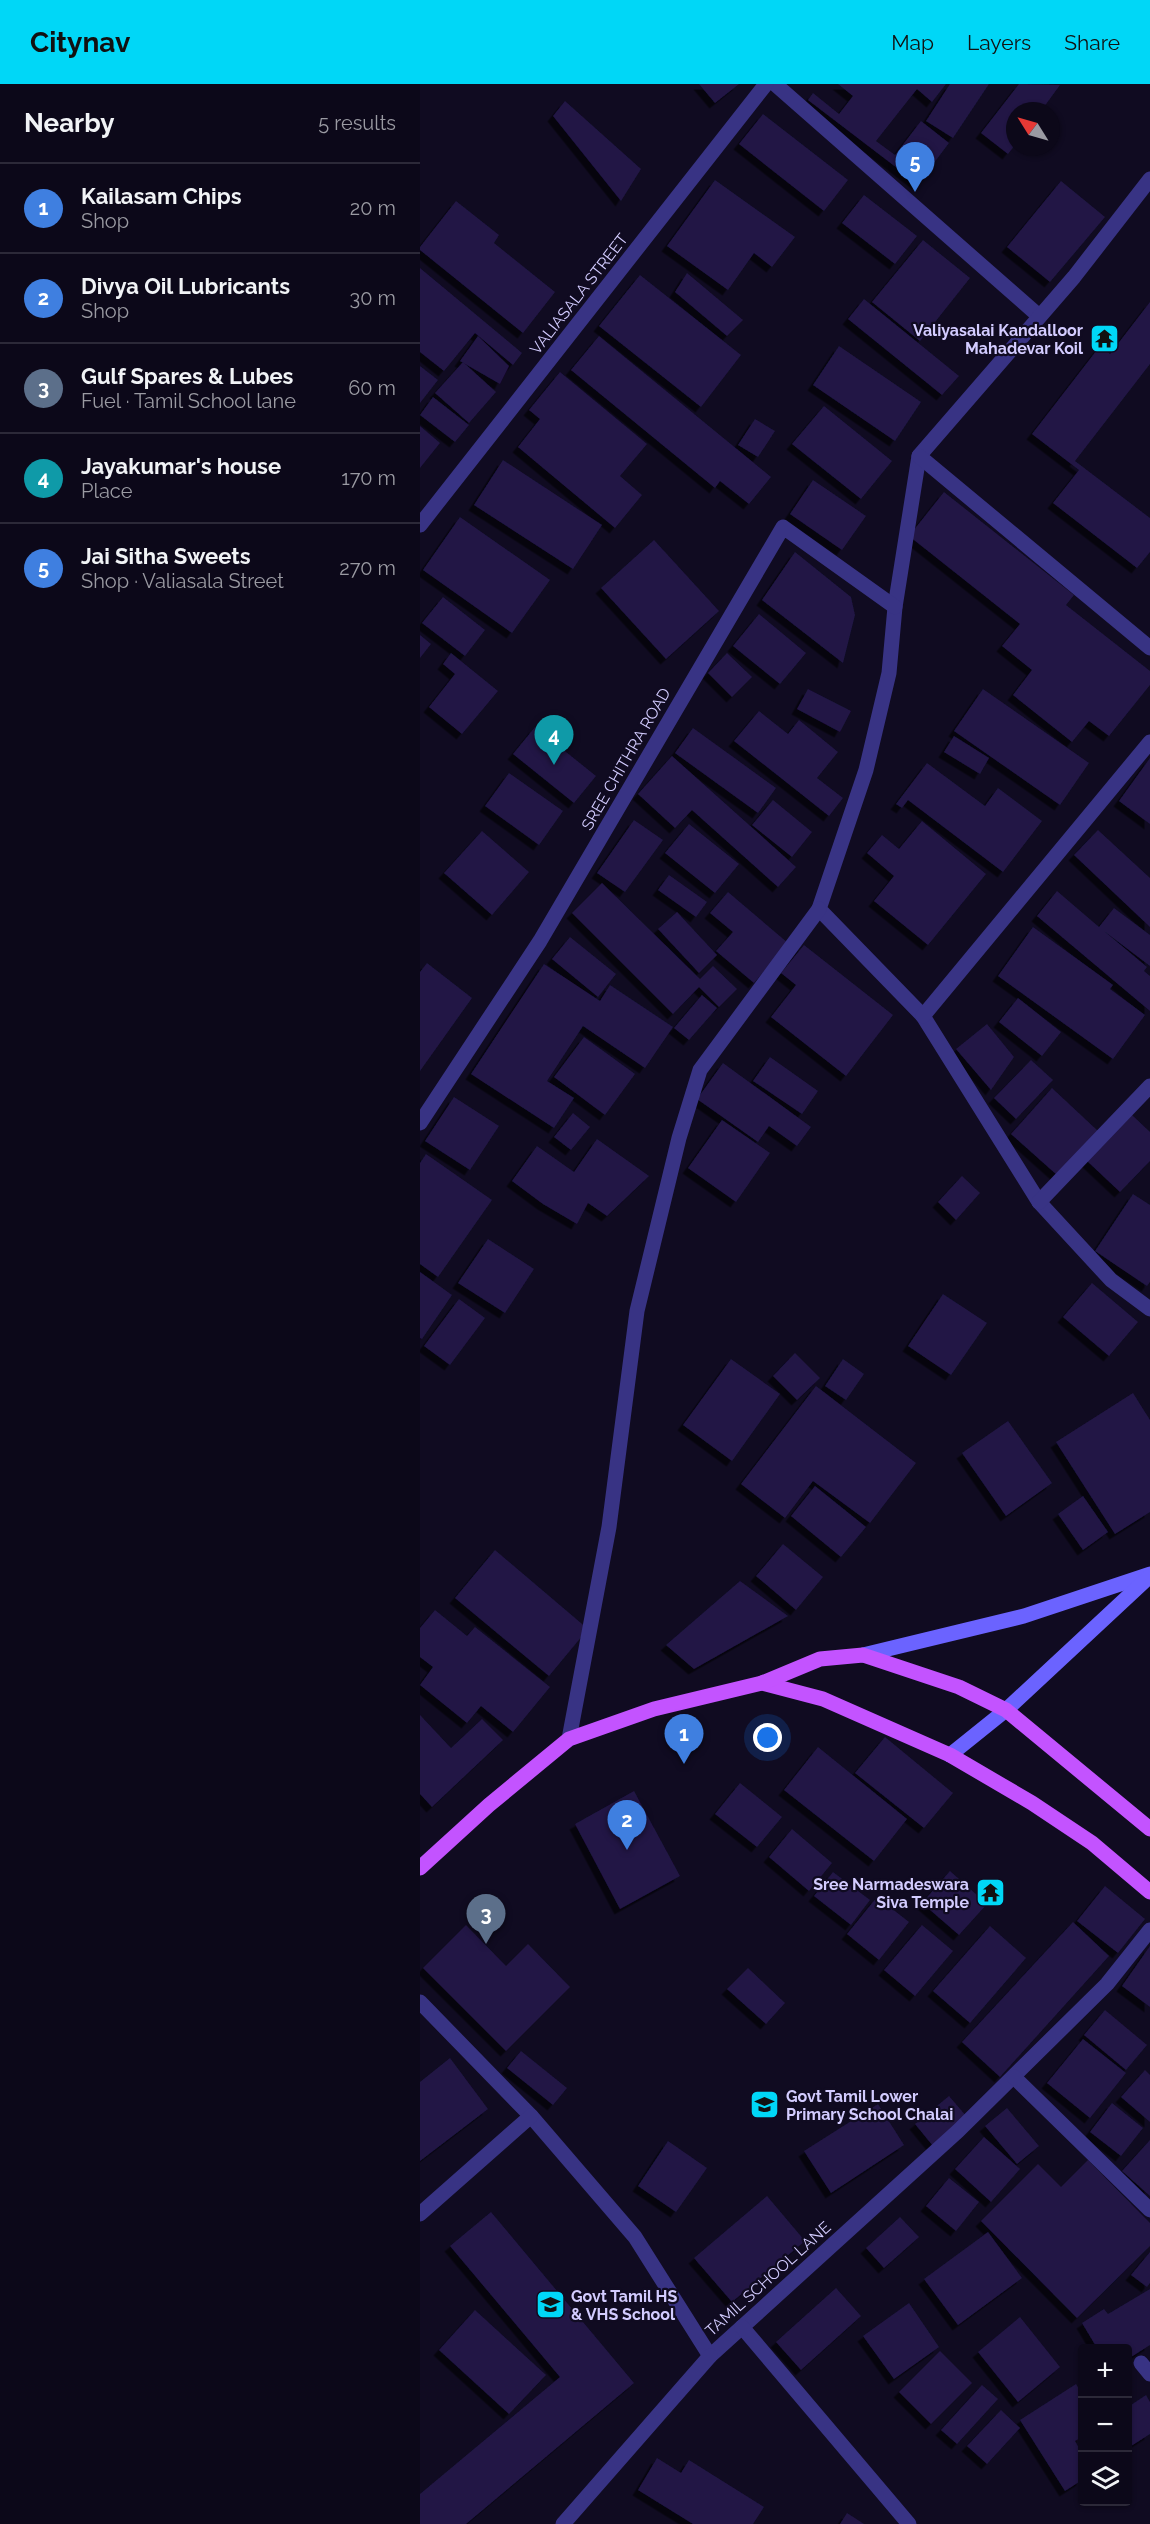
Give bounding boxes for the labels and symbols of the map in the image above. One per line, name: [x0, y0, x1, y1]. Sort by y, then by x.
north arrow: [1006, 102, 1060, 156]
pin: 5: [896, 142, 934, 192]
street label: VALIASALA STREET: [526, 230, 632, 358]
place label: Valiyasalai Kandalloor Mahadevar Koil: [913, 321, 1084, 358]
temple icon: Valiyasalai Kandalloor Mahadevar Koil: [1088, 323, 1120, 355]
street label: SREE CHITHRA ROAD: [577, 684, 675, 834]
pin: 4: [534, 716, 574, 765]
pin: 1: [664, 1714, 704, 1764]
your location: [753, 1723, 782, 1752]
pin: 2: [608, 1800, 646, 1850]
place label: Sree Narmadeswara Siva Temple: [813, 1875, 969, 1912]
temple icon: Sree Narmadeswara Siva Temple: [974, 1877, 1006, 1909]
pin: 3: [466, 1894, 506, 1944]
place label: Govt Tamil Lower Primary School Chalai: [786, 2087, 953, 2124]
school or university icon: Govt Tamil Lower Primary School Chalai: [749, 2089, 781, 2121]
street label: TAMIL SCHOOL LANE: [701, 2218, 835, 2340]
place label: Govt Tamil HS & VHS School: [571, 2287, 677, 2324]
school or university icon: Govt Tamil HS & VHS School: [534, 2289, 566, 2321]

